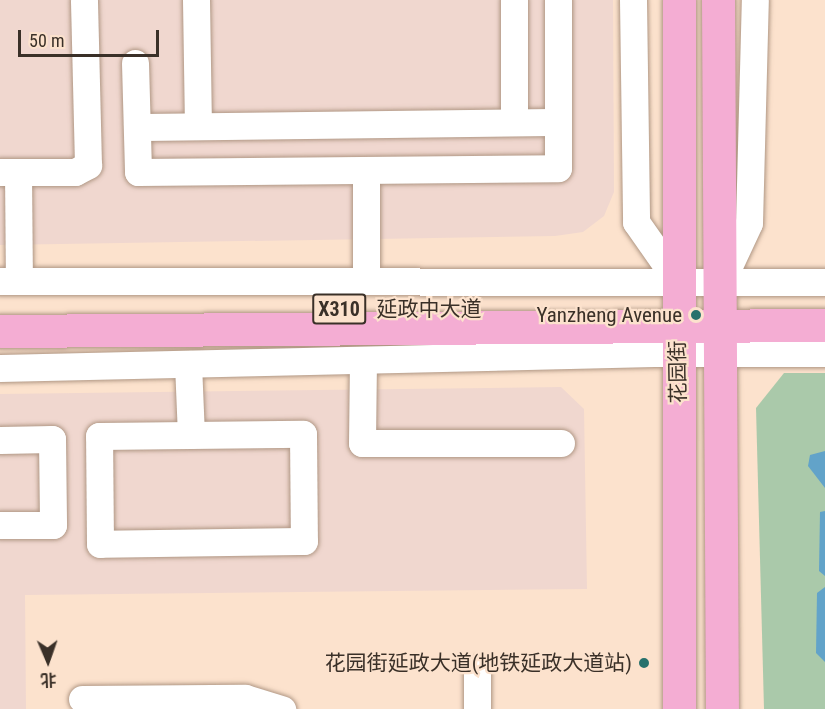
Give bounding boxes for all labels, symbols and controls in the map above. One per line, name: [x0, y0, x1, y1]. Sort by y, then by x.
scale bar: [21, 18, 162, 56]
text: 50 m: [29, 30, 64, 51]
road number: X310: [312, 292, 366, 326]
street label: 延政中大道: [377, 296, 481, 322]
place label: Yanzheng Avenue: [536, 302, 682, 328]
marker: Yanzheng Avenue: [687, 306, 705, 324]
street label: 花园街: [665, 340, 691, 404]
north arrow: [18, 631, 78, 691]
place label: 花园街延政大道(地铁延政大道站): [325, 650, 632, 676]
marker: 花园街延政大道(地铁延政大道站): [637, 656, 651, 670]
text: 北: [40, 670, 57, 689]

